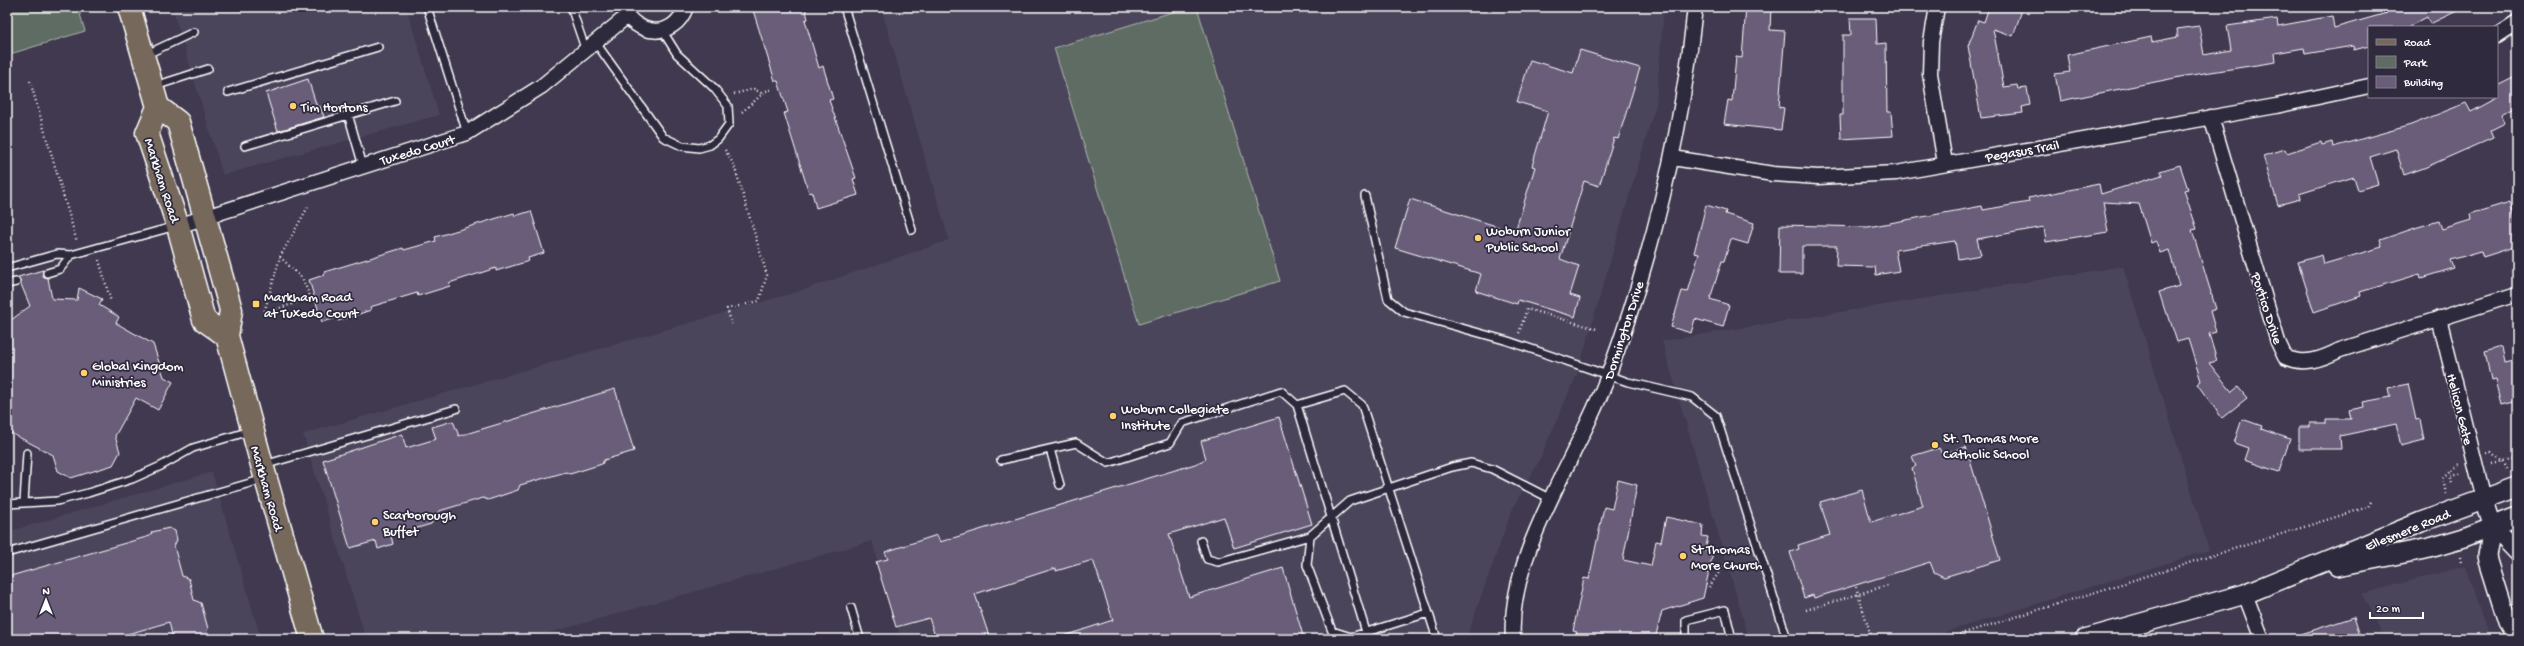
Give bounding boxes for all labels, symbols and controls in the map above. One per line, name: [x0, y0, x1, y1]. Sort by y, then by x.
legend: [2368, 26, 2498, 98]
text: Road: [2404, 37, 2431, 51]
text: Park: [2403, 57, 2429, 71]
text: Building: [2403, 77, 2443, 91]
place label: Tim Hortons: [300, 100, 369, 117]
marker: Tim Hortons: [288, 101, 298, 111]
street label: Tuxedo Court: [377, 132, 458, 171]
street label: Markham Road: [139, 136, 183, 227]
street label: Pegasus Trail: [1983, 138, 2061, 168]
place label: Woburn Junior Public School: [1485, 224, 1571, 257]
marker: Woburn Junior Public School: [1473, 233, 1483, 243]
street label: Portico Drive: [2246, 270, 2285, 348]
street label: Dormington Drive: [1601, 279, 1650, 383]
place label: Markham Road at Tuxedo Court: [264, 290, 360, 323]
marker: Markham Road at Tuxedo Court: [251, 299, 261, 309]
place label: Global Kingdom Ministries: [92, 359, 184, 392]
marker: Global Kingdom Ministries: [79, 368, 89, 378]
street label: Helicon Gate: [2442, 372, 2476, 448]
place label: Woburn Collegiate Institute: [1121, 402, 1230, 435]
marker: Woburn Collegiate Institute: [1108, 411, 1118, 421]
place label: St. Thomas More Catholic School: [1943, 431, 2039, 464]
marker: St. Thomas More Catholic School: [1930, 440, 1940, 450]
street label: Markham Road: [245, 444, 286, 535]
street label: Ellesmere Road: [2363, 506, 2455, 556]
place label: Scarborough Buffet: [382, 508, 456, 541]
marker: Scarborough Buffet: [370, 517, 380, 527]
place label: St Thomas More Church: [1691, 542, 1763, 575]
marker: St Thomas More Church: [1678, 551, 1688, 561]
north arrow: [26, 580, 66, 620]
text: N: [42, 586, 50, 598]
scale bar: [2370, 594, 2423, 620]
text: 20 m: [2376, 603, 2401, 617]

